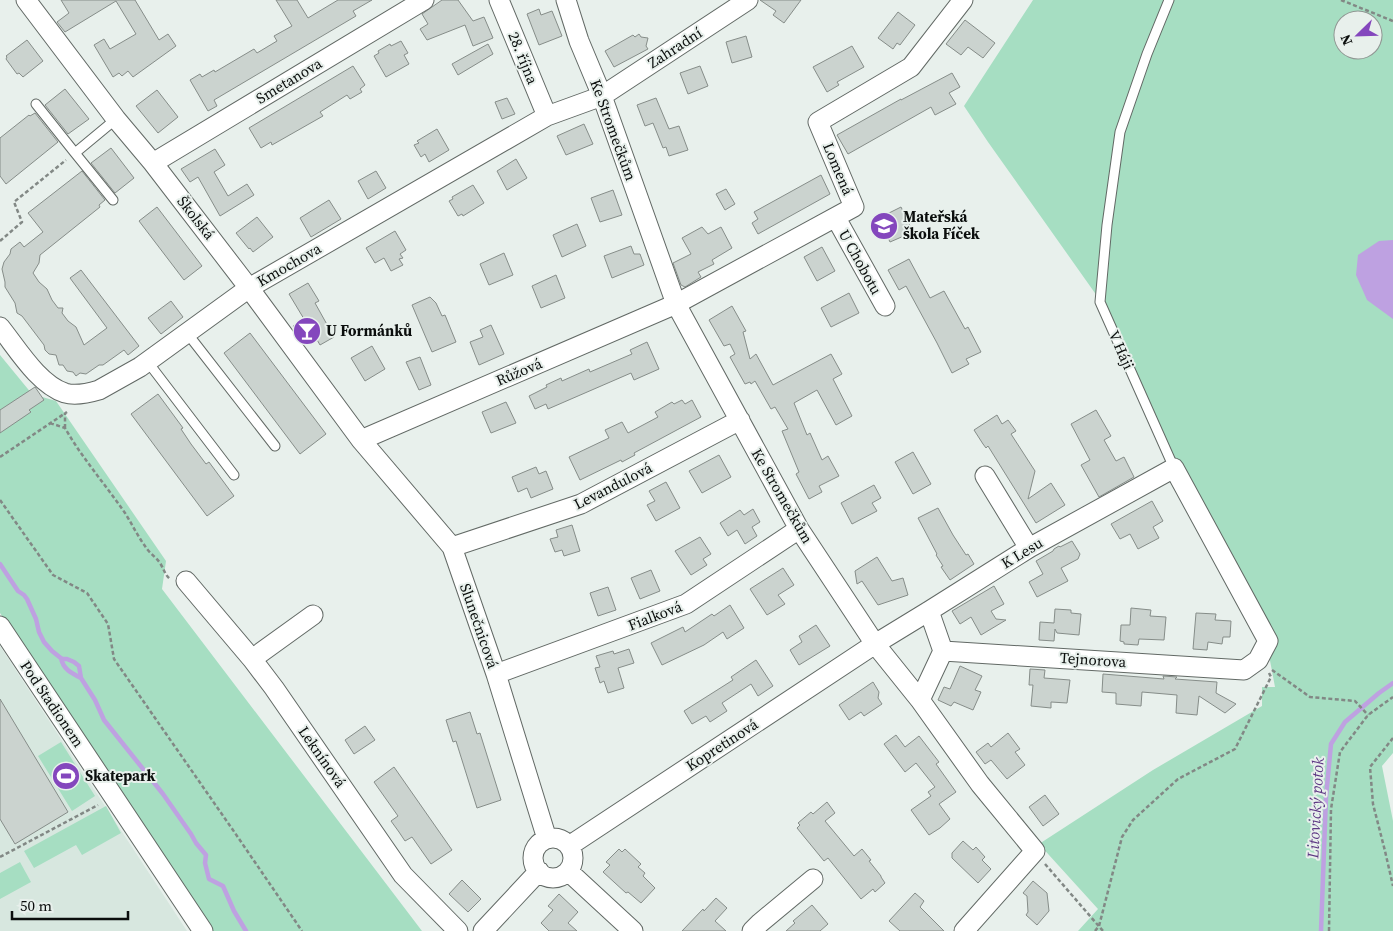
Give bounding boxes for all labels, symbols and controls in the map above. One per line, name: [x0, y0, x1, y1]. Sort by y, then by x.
north arrow: [1333, 10, 1383, 60]
street label: Zahradní: [644, 22, 706, 73]
street label: 28. října: [503, 29, 544, 87]
text: N: [1335, 31, 1357, 49]
street label: Smetanova: [252, 52, 326, 109]
street label: Ke Stromečkům: [585, 76, 642, 184]
street label: Lomená: [818, 139, 859, 199]
street label: Školská: [173, 191, 220, 244]
place label: Mateřská škola Fíček: [903, 206, 980, 244]
school or university icon: Mateřská škola Fíček: [869, 211, 899, 241]
street label: U Chobotu: [834, 225, 887, 298]
street label: Kmochova: [253, 238, 325, 291]
bar icon: U Formánků: [292, 316, 322, 346]
place label: U Formánků: [326, 320, 412, 341]
street label: V Háji: [1104, 327, 1139, 373]
street label: Růžová: [492, 352, 546, 391]
street label: Ke Stromečkům: [747, 444, 818, 548]
street label: Levandulová: [570, 457, 656, 514]
street label: K Lesu: [997, 532, 1047, 573]
street label: Slunečnicová: [455, 580, 504, 672]
street label: Fialková: [625, 596, 685, 635]
street label: Tejnorova: [1059, 647, 1127, 672]
street label: Pod Stadionem: [16, 656, 89, 752]
street label: Kopretinová: [682, 713, 762, 776]
street label: Leknínová: [294, 722, 351, 792]
water label: Litovický potok: [1301, 756, 1329, 860]
sports icon: Skatepark: [51, 761, 81, 791]
place label: Skatepark: [85, 765, 156, 786]
scale bar: [12, 888, 129, 920]
text: 50 m: [20, 895, 52, 916]

